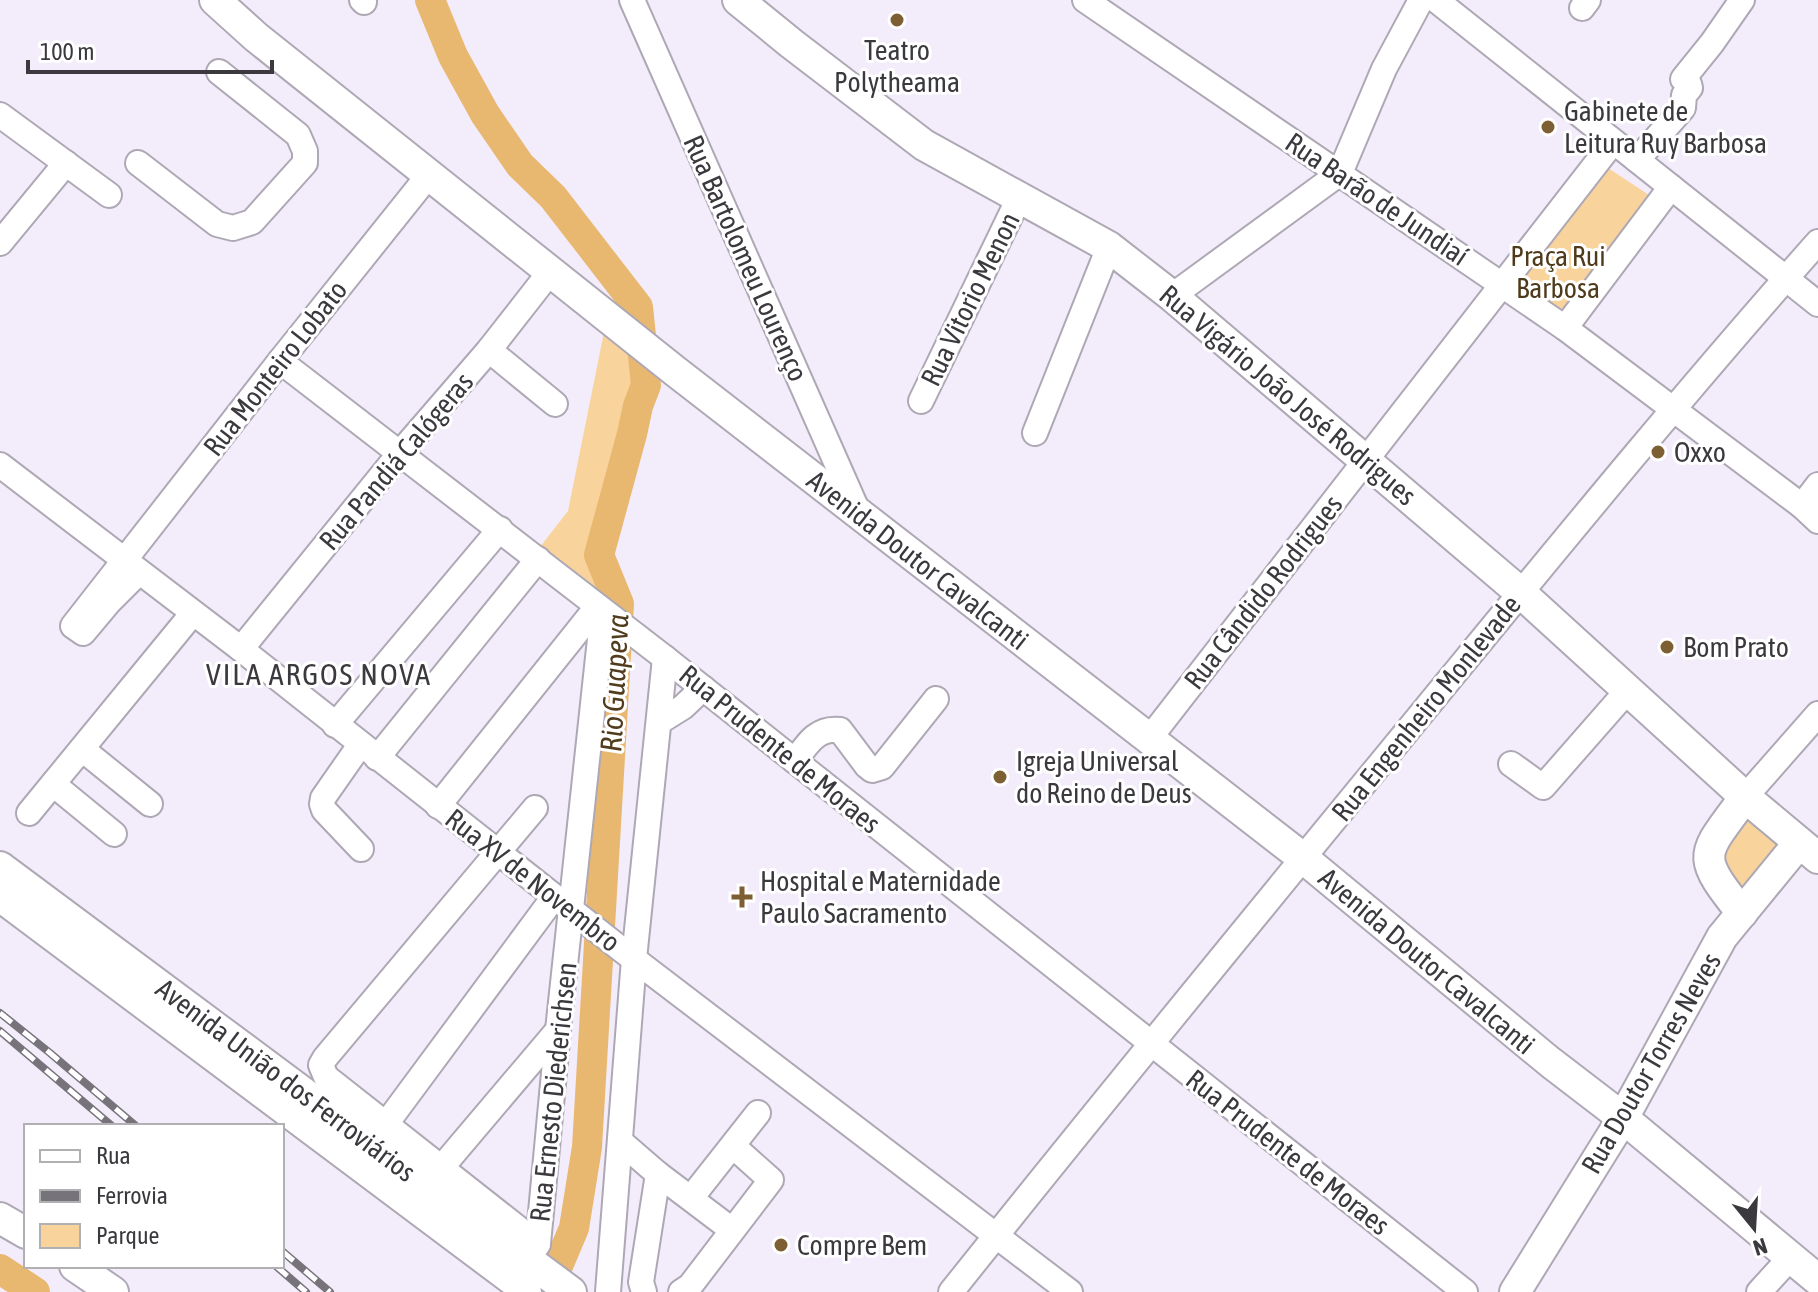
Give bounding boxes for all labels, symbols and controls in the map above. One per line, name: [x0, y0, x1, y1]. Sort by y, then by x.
marker: Teatro Polytheama: [888, 11, 906, 29]
scale bar: [28, 24, 272, 74]
place label: Teatro Polytheama: [834, 34, 960, 98]
text: 100 m: [40, 38, 94, 65]
place label: Gabinete de Leitura Ruy Barbosa: [1564, 95, 1767, 159]
marker: Gabinete de Leitura Ruy Barbosa: [1539, 118, 1557, 136]
street label: Rua Barão de Jundiaí: [1280, 126, 1474, 272]
street label: Rua Bartolomeu Lourenço: [677, 130, 815, 386]
street label: Rua Vitorio Menon: [914, 207, 1026, 391]
park label: Praça Rui Barbosa: [1510, 240, 1606, 304]
street label: Rua Monteiro Lobato: [197, 274, 353, 462]
street label: Rua Vigário João José Rodrigues: [1153, 278, 1423, 512]
street label: Rua Pandiá Calógeras: [313, 366, 479, 556]
place label: Oxxo: [1674, 436, 1726, 468]
marker: Oxxo: [1649, 443, 1667, 461]
street label: Avenida Doutor Cavalcanti: [801, 464, 1035, 656]
street label: Rua Cândido Rodrigues: [1177, 489, 1349, 695]
street label: Rua Engenheiro Monlevade: [1325, 589, 1527, 827]
water label: Rio Guapeva: [593, 613, 635, 753]
place label: Bom Prato: [1683, 631, 1789, 663]
marker: Bom Prato: [1658, 638, 1676, 656]
district label: VILA ARGOS NOVA: [206, 657, 432, 691]
street label: Rua Prudente de Moraes: [673, 658, 887, 840]
place label: Igreja Universal do Reino de Deus: [1016, 745, 1192, 809]
marker: Igreja Universal do Reino de Deus: [991, 768, 1009, 786]
street label: Rua XV de Novembro: [439, 802, 627, 958]
street label: Avenida Doutor Cavalcanti: [1313, 861, 1541, 1061]
place label: Hospital e Maternidade Paulo Sacramento: [760, 865, 1001, 929]
marker: Hospital e Maternidade Paulo Sacramento: [731, 886, 753, 908]
street label: Rua Doutor Torres Neves: [1575, 947, 1727, 1179]
street label: Rua Ernesto Diederichsen: [523, 961, 583, 1223]
street label: Avenida União dos Ferroviários: [150, 972, 422, 1188]
street label: Rua Prudente de Moraes: [1180, 1063, 1396, 1241]
legend: [24, 1124, 284, 1268]
text: Rua: [96, 1142, 131, 1169]
text: Ferrovia: [96, 1182, 168, 1209]
north arrow: [1714, 1188, 1794, 1268]
text: Parque: [96, 1222, 159, 1249]
place label: Compre Bem: [797, 1229, 927, 1261]
text: N: [1750, 1233, 1770, 1261]
marker: Compre Bem: [772, 1236, 790, 1254]

